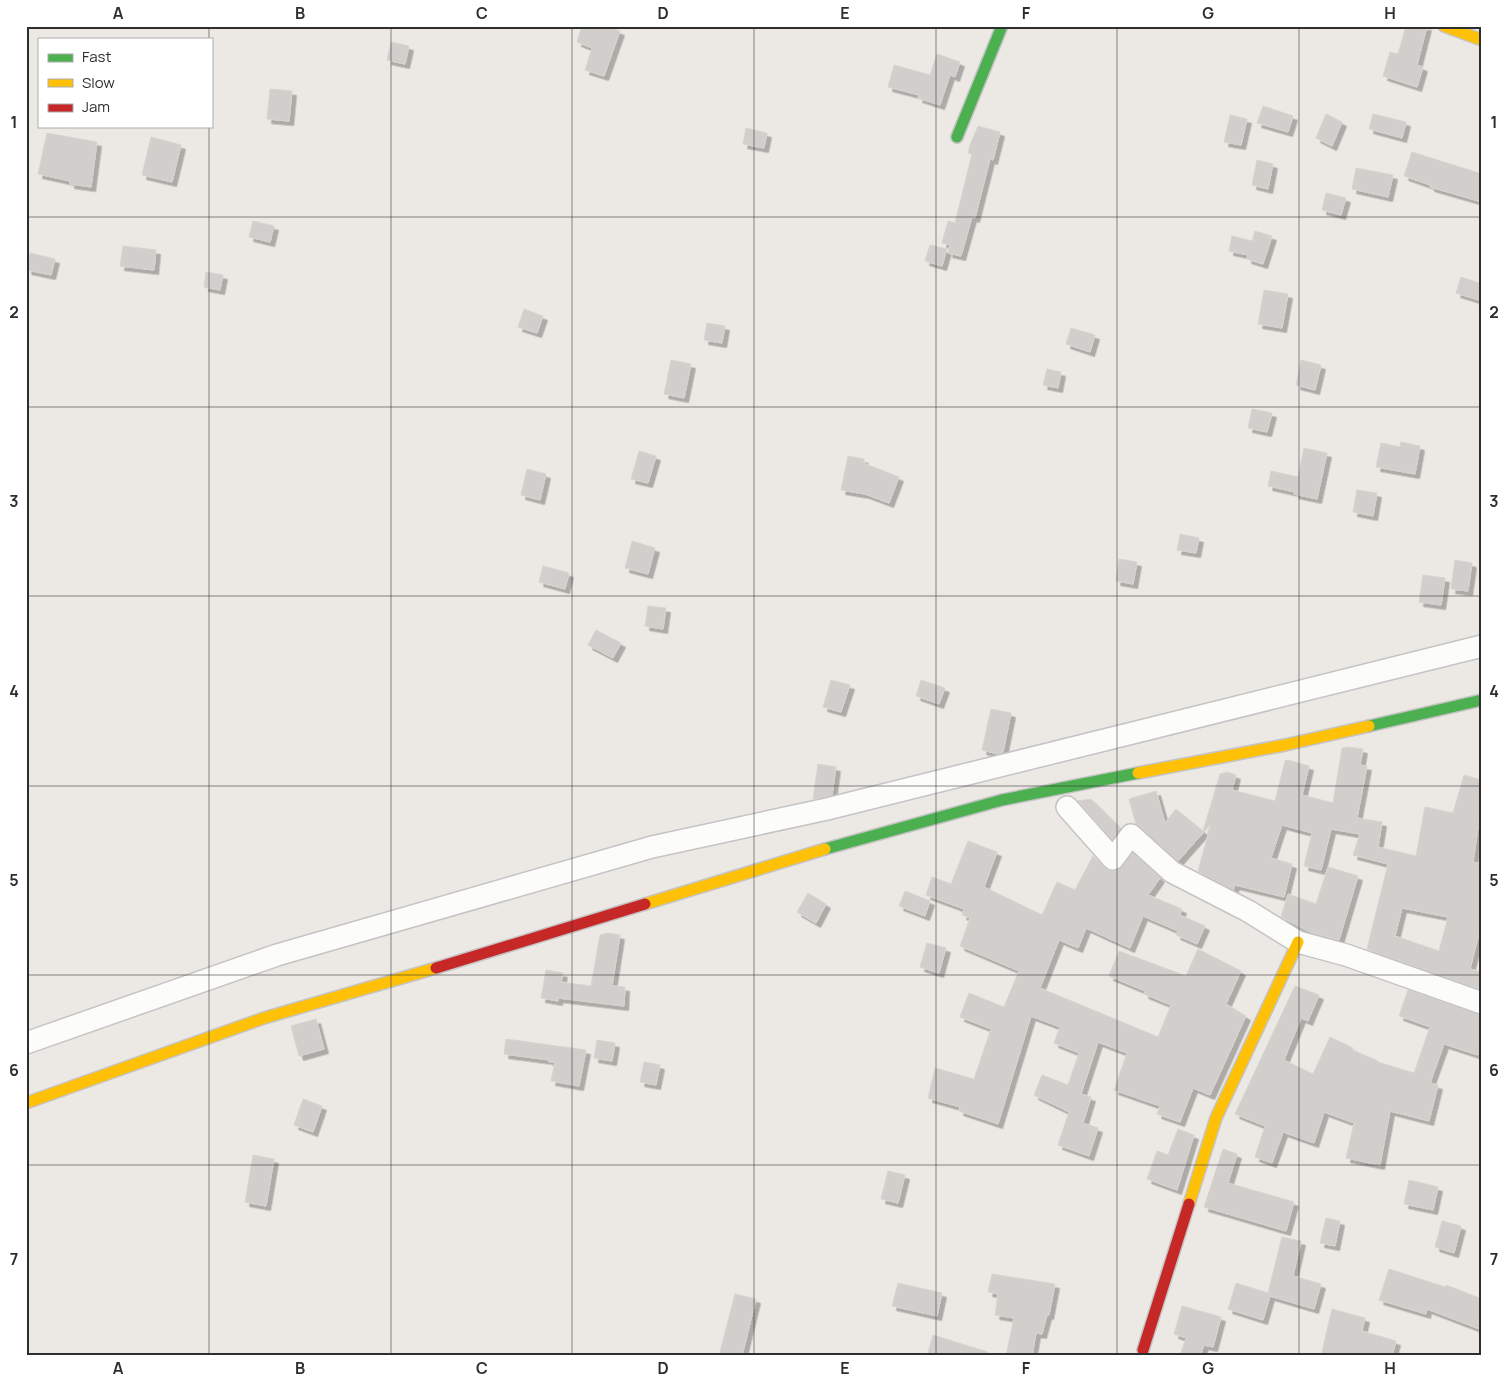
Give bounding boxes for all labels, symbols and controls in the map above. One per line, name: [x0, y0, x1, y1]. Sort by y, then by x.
text: A: [113, 2, 124, 24]
text: B: [295, 2, 305, 24]
text: C: [476, 2, 488, 24]
text: D: [657, 2, 669, 24]
text: E: [840, 2, 850, 24]
text: F: [1022, 2, 1031, 24]
text: G: [1202, 2, 1214, 24]
text: H: [1384, 2, 1396, 24]
legend: [38, 38, 212, 128]
text: Fast: [82, 46, 111, 67]
text: Slow: [82, 72, 115, 93]
text: Jam: [82, 96, 110, 117]
text: 1: [10, 111, 18, 133]
text: 1: [1490, 111, 1498, 133]
text: 2: [9, 301, 19, 323]
text: 2: [1489, 301, 1499, 323]
text: 3: [9, 490, 19, 512]
text: 3: [1489, 490, 1499, 512]
text: 4: [9, 680, 19, 702]
text: 4: [1489, 680, 1499, 702]
text: 5: [9, 869, 19, 891]
text: 5: [1489, 869, 1499, 891]
text: 6: [9, 1059, 19, 1081]
text: 6: [1489, 1059, 1499, 1081]
text: 7: [10, 1248, 18, 1270]
text: 7: [1490, 1248, 1498, 1270]
text: A: [113, 1357, 124, 1379]
text: B: [295, 1357, 305, 1379]
text: C: [476, 1357, 488, 1379]
text: D: [657, 1357, 669, 1379]
text: E: [840, 1357, 850, 1379]
text: F: [1022, 1357, 1031, 1379]
text: G: [1202, 1357, 1214, 1379]
text: H: [1384, 1357, 1396, 1379]

